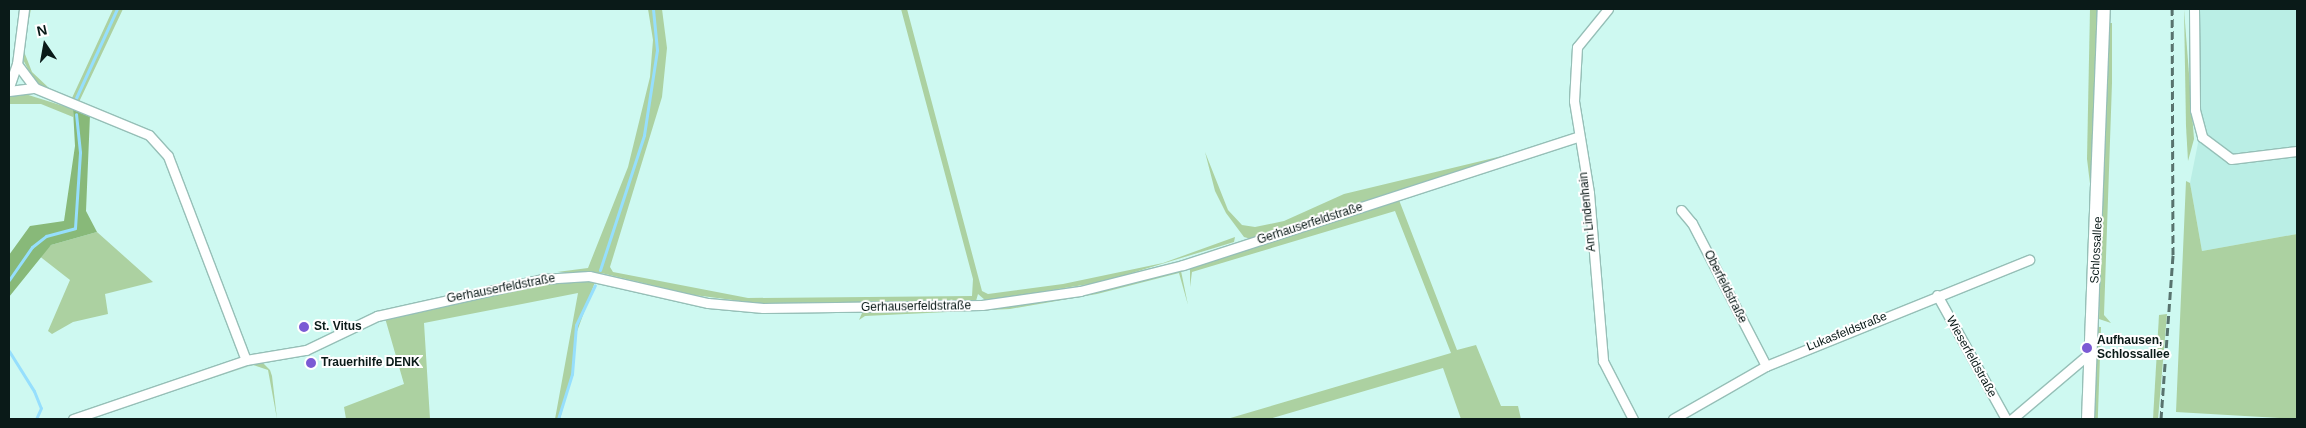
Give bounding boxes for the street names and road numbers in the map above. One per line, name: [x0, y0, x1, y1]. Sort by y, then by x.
street label: Am Lindenhain: [1577, 171, 1599, 253]
street label: Gerhauserfeldstraße: [1255, 200, 1365, 248]
street label: Schlossallee: [2088, 216, 2106, 284]
street label: Oberfeldstraße: [1700, 248, 1750, 326]
street label: Gerhauserfeldstraße: [446, 271, 556, 307]
street label: Gerhauserfeldstraße: [861, 299, 971, 315]
street label: Lukasfeldstraße: [1805, 309, 1889, 355]
street label: Wieserfeldstraße: [1943, 314, 1999, 400]

